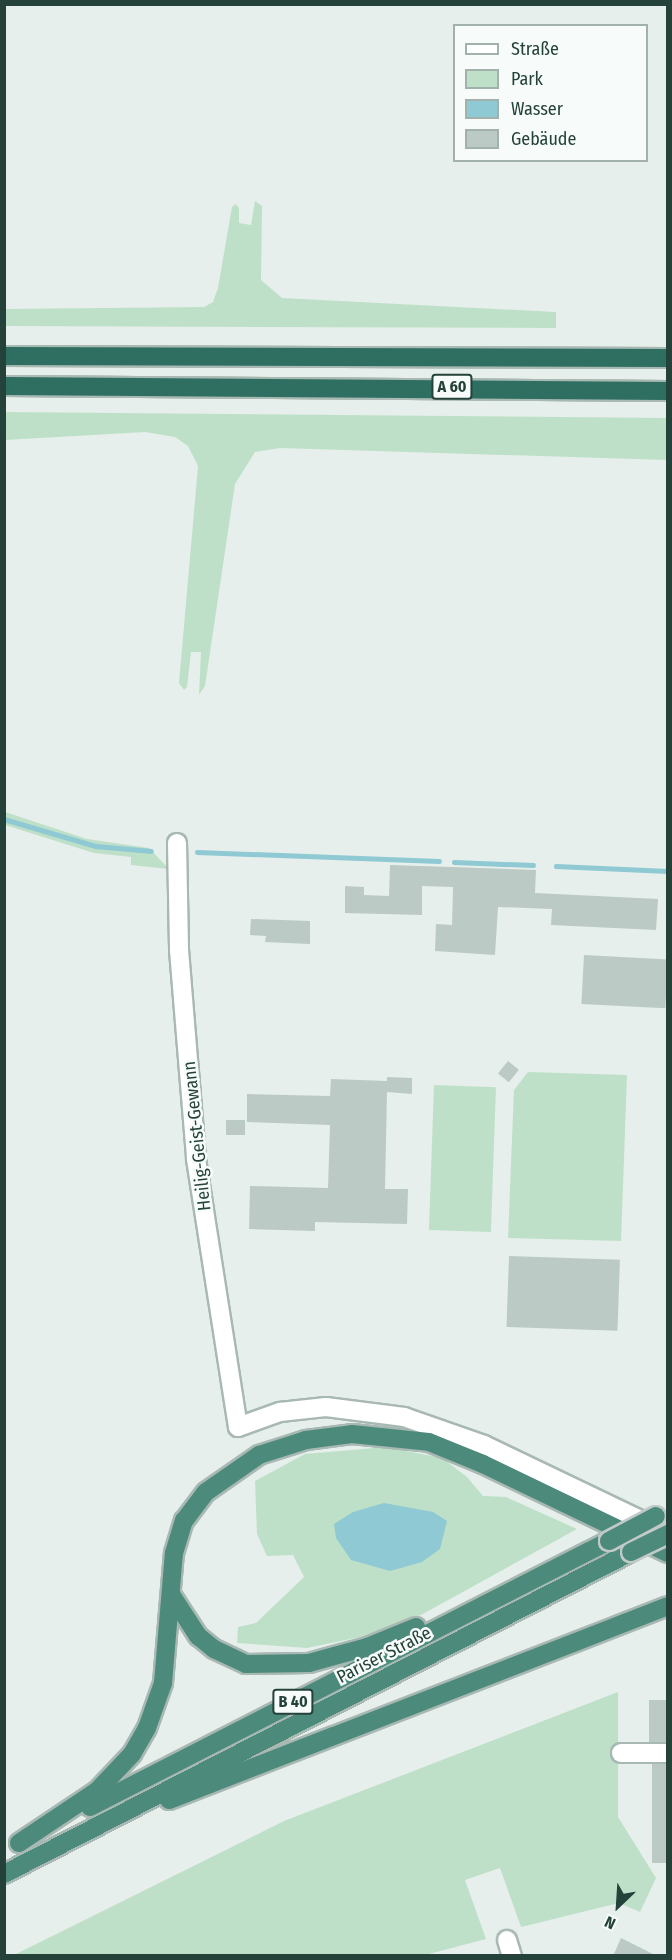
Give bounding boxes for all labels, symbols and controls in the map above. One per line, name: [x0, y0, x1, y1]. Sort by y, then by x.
legend: [453, 24, 648, 162]
text: Straße: [511, 38, 559, 60]
text: Park: [511, 68, 543, 90]
text: Wasser: [511, 98, 563, 120]
text: Gebäude: [511, 128, 576, 150]
road number: A 60: [431, 374, 473, 400]
street label: Heilig-Geist-Gewann: [178, 1060, 216, 1212]
street label: Pariser Straße: [333, 1622, 435, 1688]
road number: B 40: [272, 1689, 314, 1715]
north arrow: [588, 1876, 648, 1936]
text: N: [602, 1912, 619, 1933]

